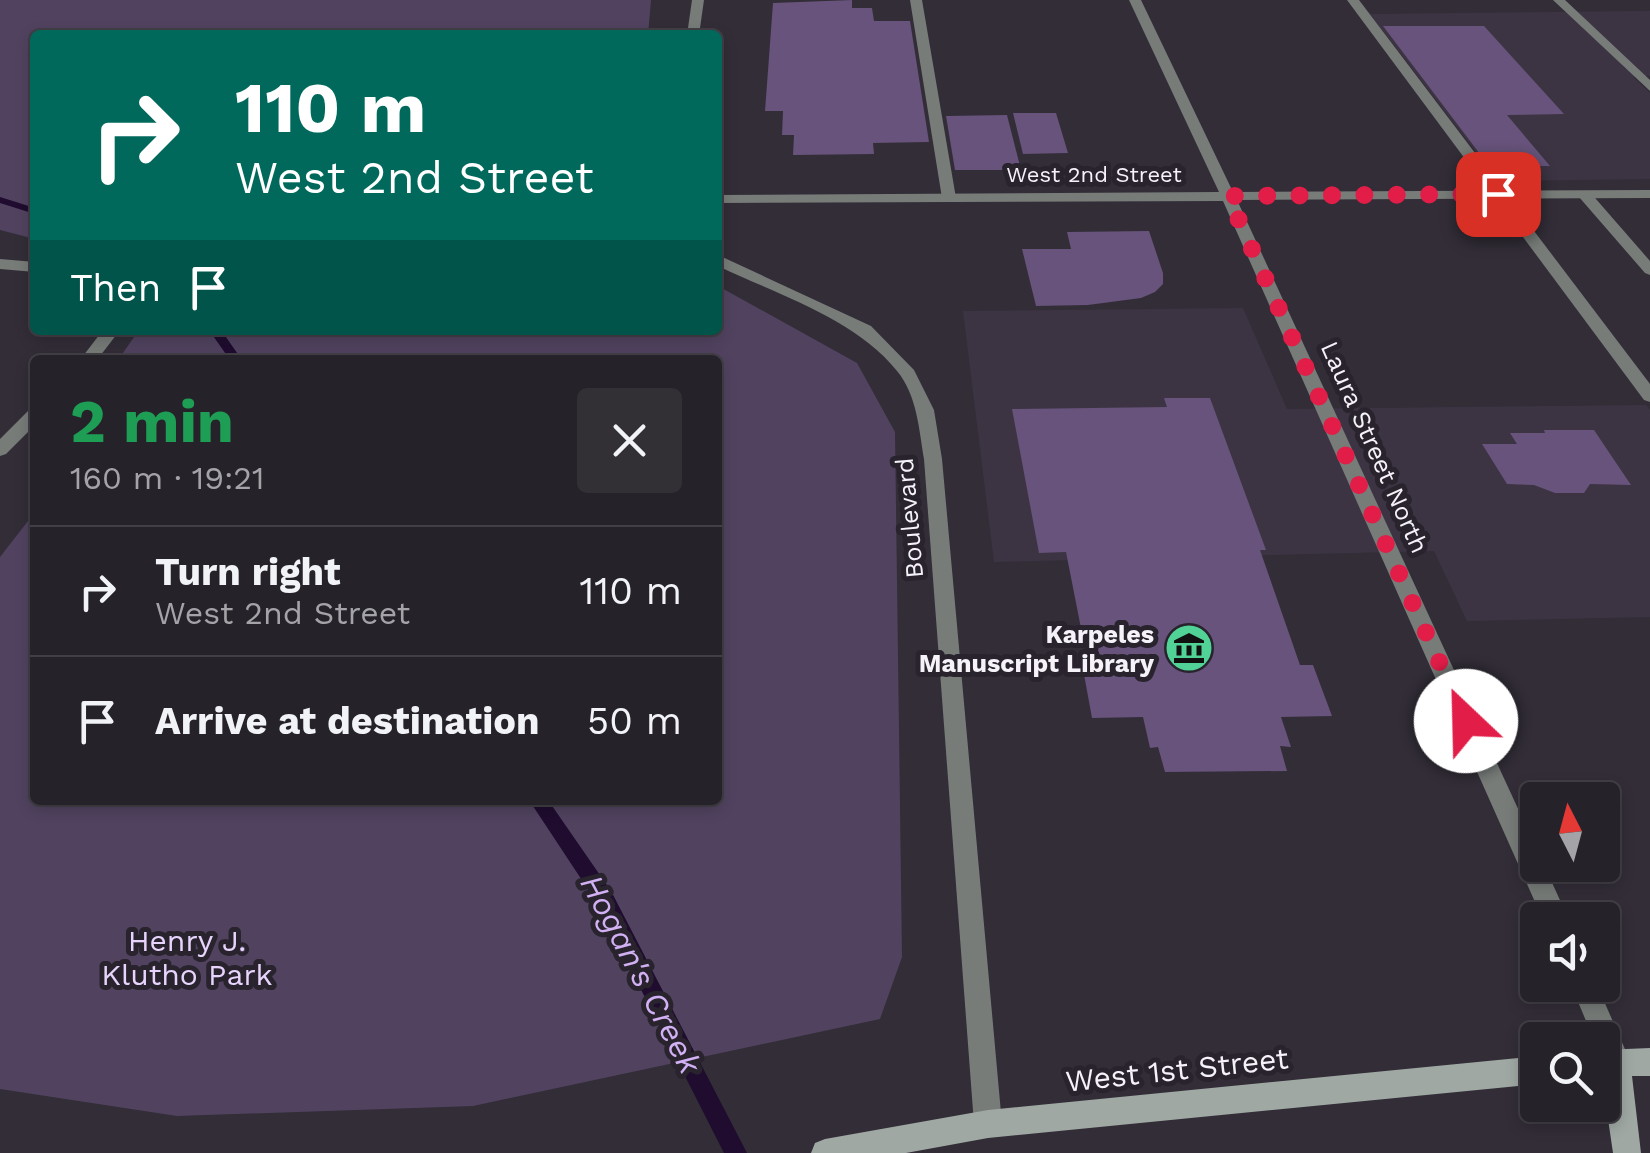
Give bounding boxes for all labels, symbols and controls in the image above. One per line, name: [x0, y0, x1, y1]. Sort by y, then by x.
text: 110 m: [235, 67, 426, 149]
icon: right: [70, 70, 200, 200]
text: West 2nd Street: [235, 151, 594, 204]
pin: [1456, 152, 1541, 237]
street label: West 2nd Street: [1006, 162, 1182, 187]
icon: arrive: [1471, 167, 1526, 222]
icon: arrive: [181, 260, 236, 315]
text: Then: [70, 266, 161, 310]
street label: Laura Street North: [1315, 337, 1434, 558]
text: 2 min: [70, 386, 234, 457]
button: close: [577, 388, 682, 493]
street label: Boulevard: [890, 457, 929, 579]
text: 160 m · 19:21: [70, 459, 265, 497]
text: Turn right: [155, 550, 341, 594]
icon: right: [70, 564, 125, 619]
text: 110 m: [580, 569, 682, 613]
text: West 2nd Street: [155, 594, 410, 632]
place label: Karpeles Manuscript Library: [919, 620, 1155, 678]
museum icon: Karpeles Manuscript Library: [1163, 622, 1215, 674]
position arrow: [1414, 669, 1518, 773]
icon: arrive: [70, 694, 125, 749]
text: Arrive at destination: [155, 699, 540, 743]
text: 50 m: [587, 699, 682, 743]
north arrow: [1520, 782, 1620, 882]
map controls: [1520, 782, 1620, 1122]
water label: Hogan's Creek: [573, 868, 710, 1082]
button: sound: [1520, 902, 1620, 1002]
park label: Henry J. Klutho Park: [101, 923, 273, 992]
button: search: [1520, 1022, 1620, 1122]
street label: West 1st Street: [1064, 1040, 1290, 1099]

